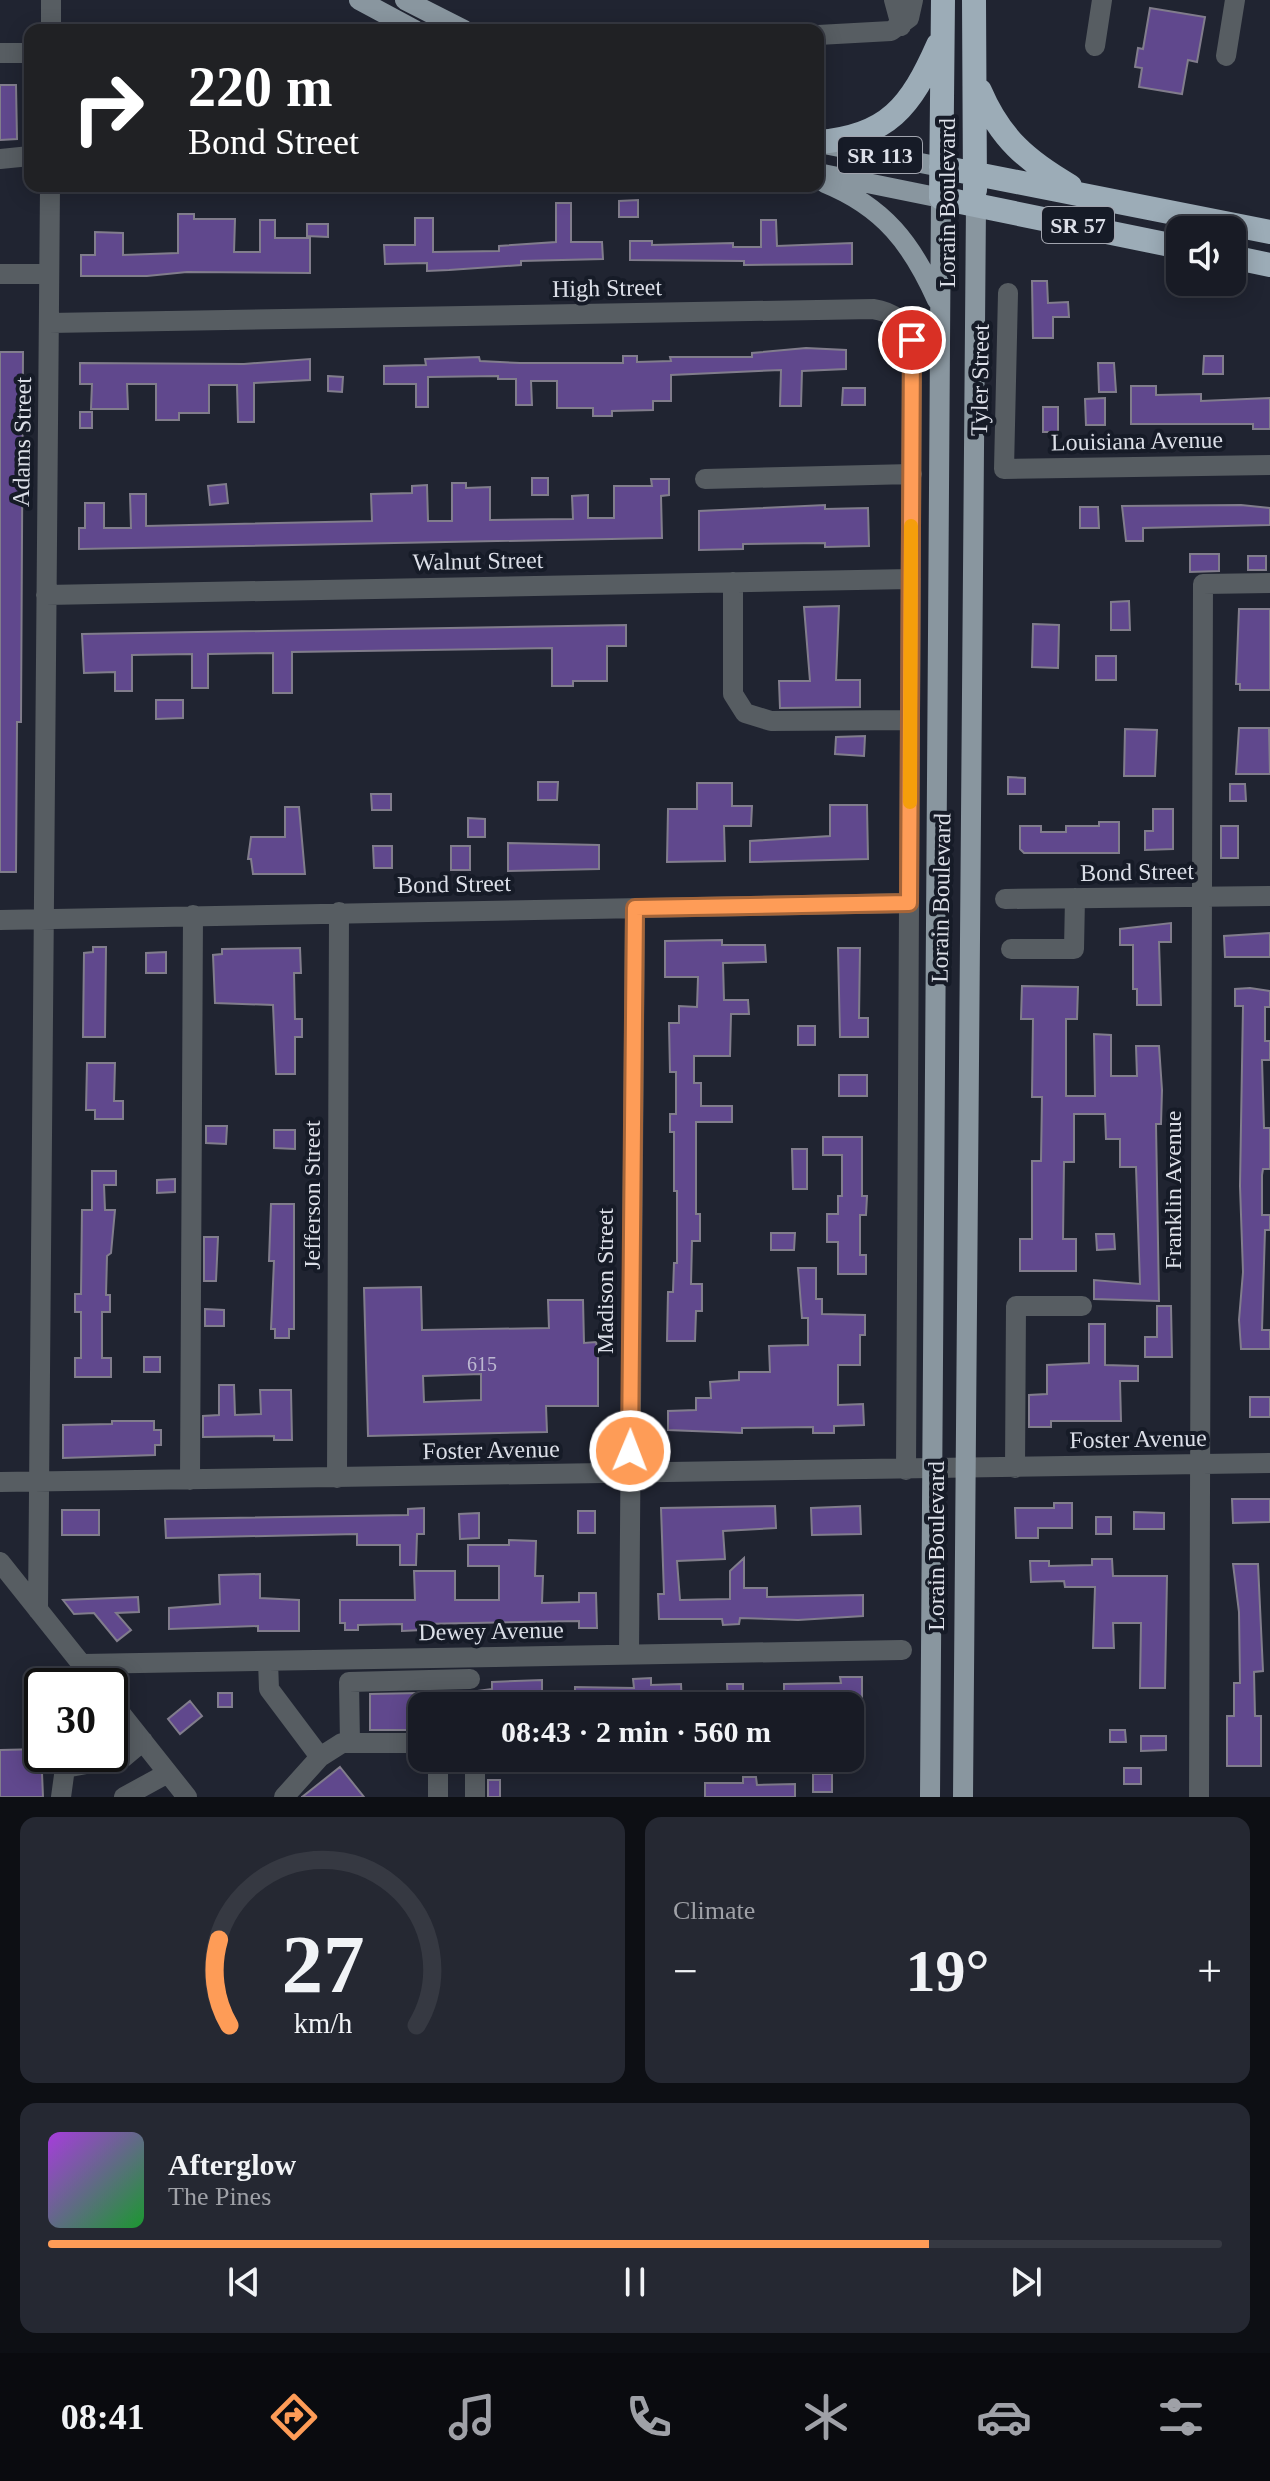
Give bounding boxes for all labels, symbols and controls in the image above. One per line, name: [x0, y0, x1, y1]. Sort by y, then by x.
icon: right: [56, 56, 160, 160]
text: 220 m: [188, 56, 333, 118]
street label: Lorain Boulevard: [934, 118, 960, 288]
text: Bond Street: [188, 122, 359, 162]
road number: SR 113: [838, 137, 922, 173]
road number: SR 57: [1042, 207, 1114, 243]
map controls: [1166, 216, 1246, 296]
button: sound: [1166, 216, 1246, 296]
street label: High Street: [552, 274, 663, 302]
pin: [878, 306, 946, 374]
icon: arrive: [890, 318, 934, 362]
street label: Tyler Street: [966, 323, 994, 436]
street label: Adams Street: [8, 376, 36, 507]
street label: Louisiana Avenue: [1051, 426, 1223, 456]
street label: Walnut Street: [412, 547, 544, 575]
street label: Lorain Boulevard: [927, 813, 955, 983]
street label: Bond Street: [1080, 858, 1195, 886]
street label: Bond Street: [397, 870, 512, 898]
street label: Franklin Avenue: [1160, 1111, 1186, 1269]
street label: Jefferson Street: [299, 1120, 325, 1270]
street label: Madison Street: [592, 1208, 618, 1354]
house number: 615: [467, 1353, 497, 1375]
position arrow: [588, 1409, 672, 1493]
street label: Foster Avenue: [1069, 1425, 1207, 1453]
street label: Foster Avenue: [422, 1436, 560, 1464]
street label: Lorain Boulevard: [923, 1461, 949, 1631]
street label: Dewey Avenue: [418, 1617, 564, 1645]
speed limit sign: 30: [24, 1668, 128, 1772]
text: 08:43 · 2 min · 560 m: [501, 1715, 771, 1748]
text: Climate: [673, 1896, 755, 1925]
text: 27: [281, 1918, 364, 2010]
text: 19°: [906, 1938, 990, 2004]
text: −: [673, 1947, 698, 1996]
text: +: [1197, 1947, 1222, 1996]
text: km/h: [293, 2008, 352, 2039]
text: Afterglow: [168, 2148, 296, 2181]
text: The Pines: [168, 2182, 271, 2211]
icon: previous: [222, 2260, 266, 2304]
icon: pause: [613, 2260, 657, 2304]
icon: next: [1004, 2260, 1048, 2304]
icon: directions: [266, 2389, 322, 2445]
icon: music: [444, 2389, 500, 2445]
icon: phone: [621, 2389, 677, 2445]
icon: climate: [798, 2389, 854, 2445]
icon: car: [976, 2389, 1032, 2445]
icon: filters: [1153, 2389, 1209, 2445]
text: 08:41: [61, 2397, 145, 2437]

